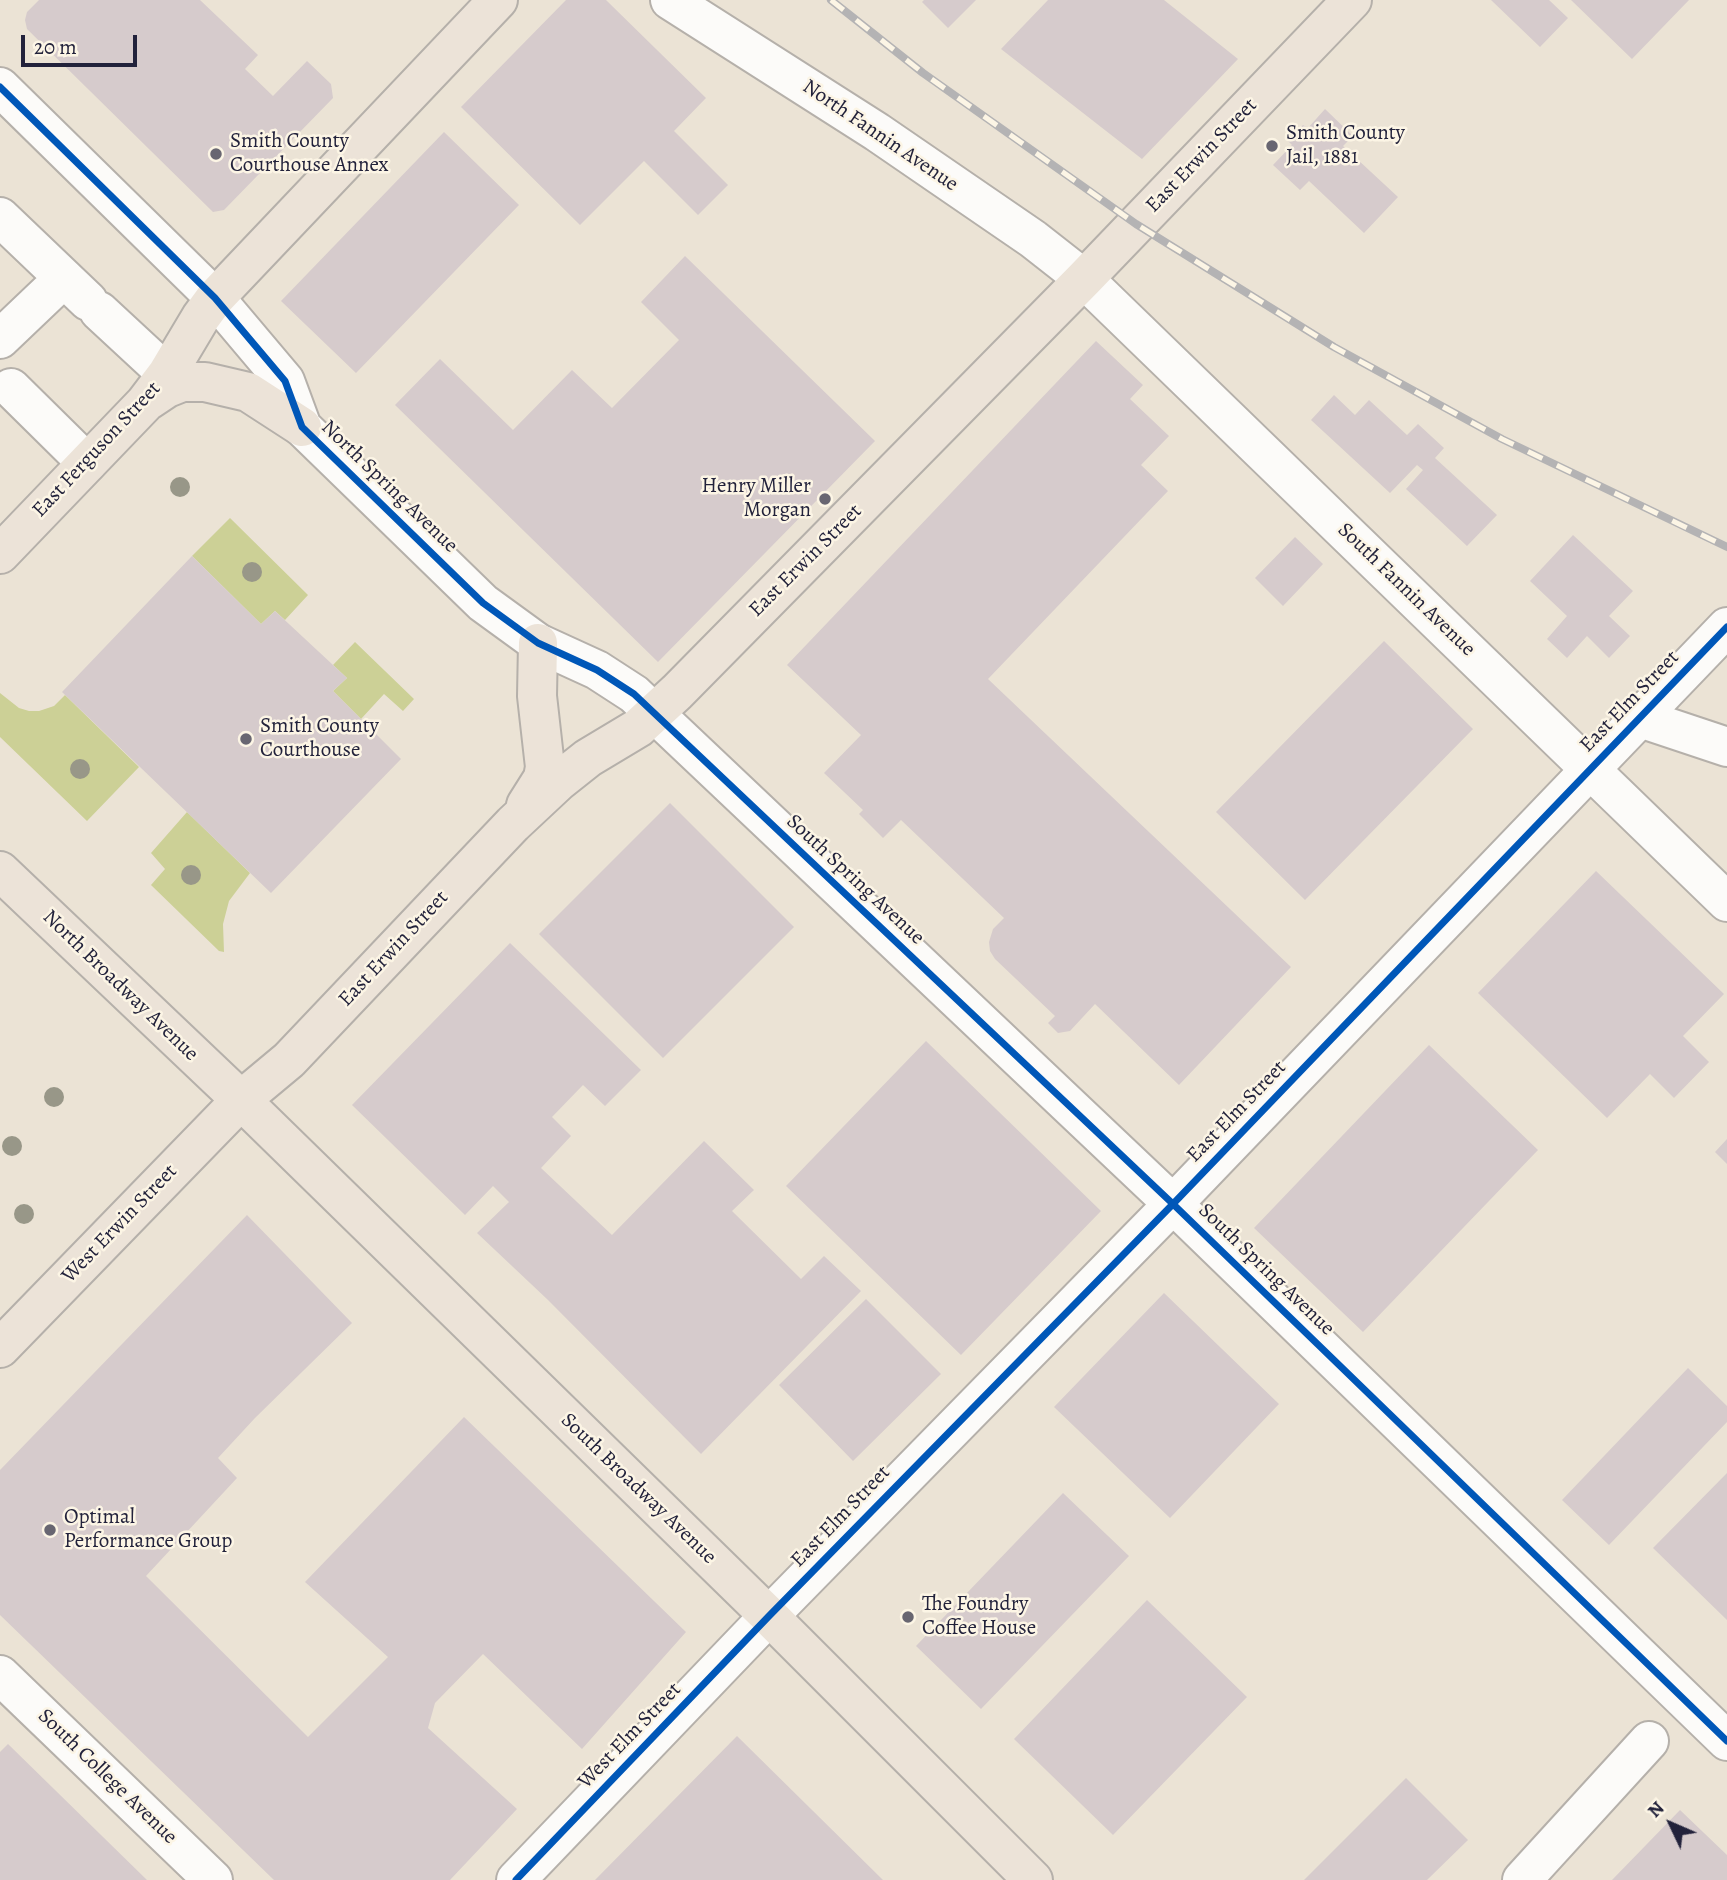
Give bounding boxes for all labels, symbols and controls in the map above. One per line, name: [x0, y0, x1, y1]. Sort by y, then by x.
scale bar: [24, 21, 140, 65]
text: 20 m: [34, 33, 77, 61]
street label: North Fannin Avenue: [797, 75, 963, 197]
street label: East Erwin Street: [1141, 93, 1263, 219]
place label: Smith County Jail, 1881: [1286, 121, 1405, 171]
place label: Smith County Courthouse Annex: [230, 129, 388, 179]
marker: Smith County Jail, 1881: [1264, 138, 1280, 154]
marker: Smith County Courthouse Annex: [208, 146, 224, 162]
street label: East Ferguson Street: [28, 377, 166, 523]
street label: North Spring Avenue: [315, 415, 463, 559]
place label: Henry Miller Morgan: [702, 474, 811, 524]
marker: Henry Miller Morgan: [817, 491, 833, 507]
street label: East Erwin Street: [744, 499, 868, 623]
street label: South Fannin Avenue: [1332, 518, 1480, 662]
street label: East Elm Street: [1575, 646, 1685, 758]
place label: Smith County Courthouse: [260, 714, 379, 764]
marker: Smith County Courthouse: [238, 731, 254, 747]
street label: South Spring Avenue: [781, 809, 929, 951]
street label: East Erwin Street: [334, 886, 454, 1012]
street label: North Broadway Avenue: [37, 905, 203, 1067]
street label: East Elm Street: [1182, 1056, 1292, 1168]
street label: West Erwin Street: [57, 1159, 183, 1289]
street label: South Spring Avenue: [1193, 1199, 1339, 1341]
street label: South Broadway Avenue: [555, 1408, 721, 1570]
street label: East Elm Street: [786, 1461, 896, 1573]
place label: Optimal Performance Group: [64, 1505, 232, 1555]
marker: Optimal Performance Group: [42, 1522, 58, 1538]
place label: The Foundry Coffee House: [922, 1592, 1036, 1642]
marker: The Foundry Coffee House: [900, 1609, 916, 1625]
street label: West Elm Street: [573, 1678, 687, 1794]
street label: South College Avenue: [32, 1704, 182, 1850]
north arrow: [1636, 1789, 1706, 1859]
text: N: [1642, 1795, 1670, 1823]

